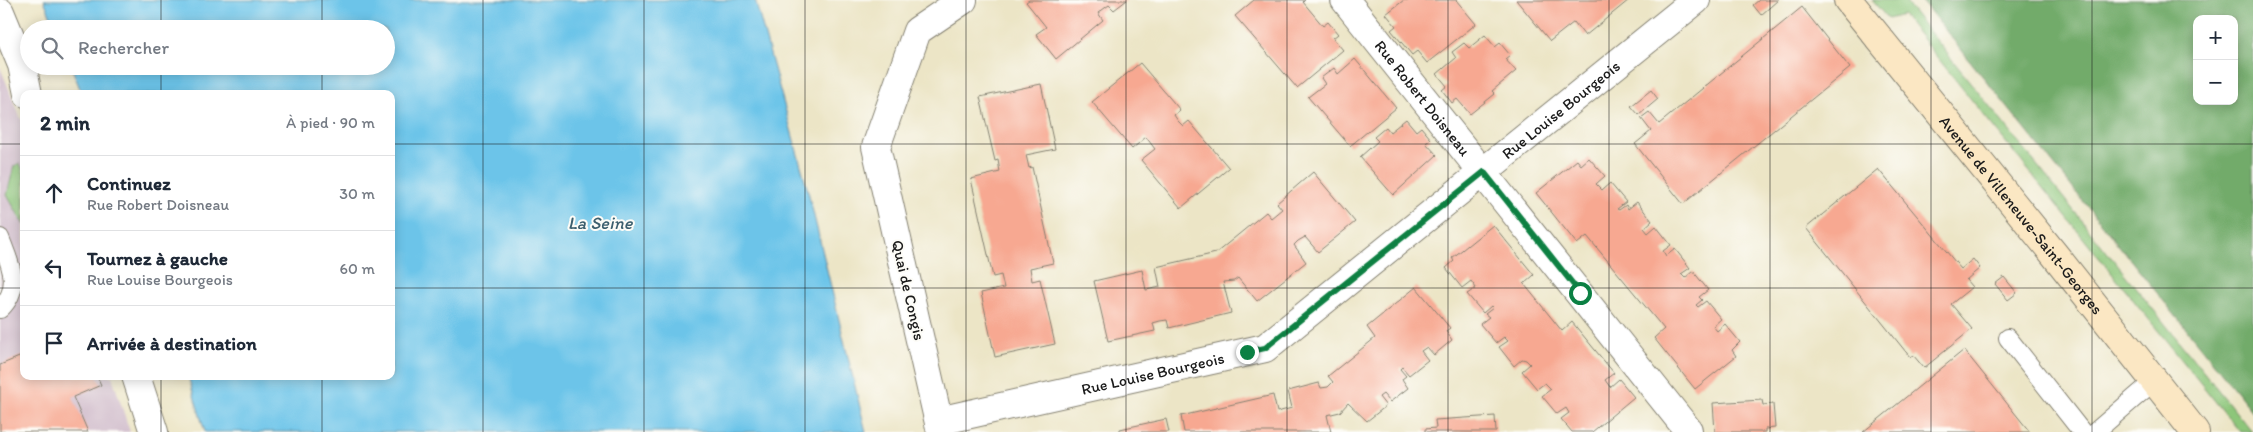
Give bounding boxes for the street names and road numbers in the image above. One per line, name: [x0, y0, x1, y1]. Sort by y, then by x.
street label: Rue Robert Doisneau: [1371, 36, 1474, 160]
street label: Rue Louise Bourgeois: [1498, 56, 1624, 163]
street label: Avenue de Villeneuve-Saint-Georges: [1935, 112, 2107, 318]
street label: Quai de Congis: [888, 238, 929, 342]
street label: Rue Louise Bourgeois: [1079, 348, 1226, 399]

